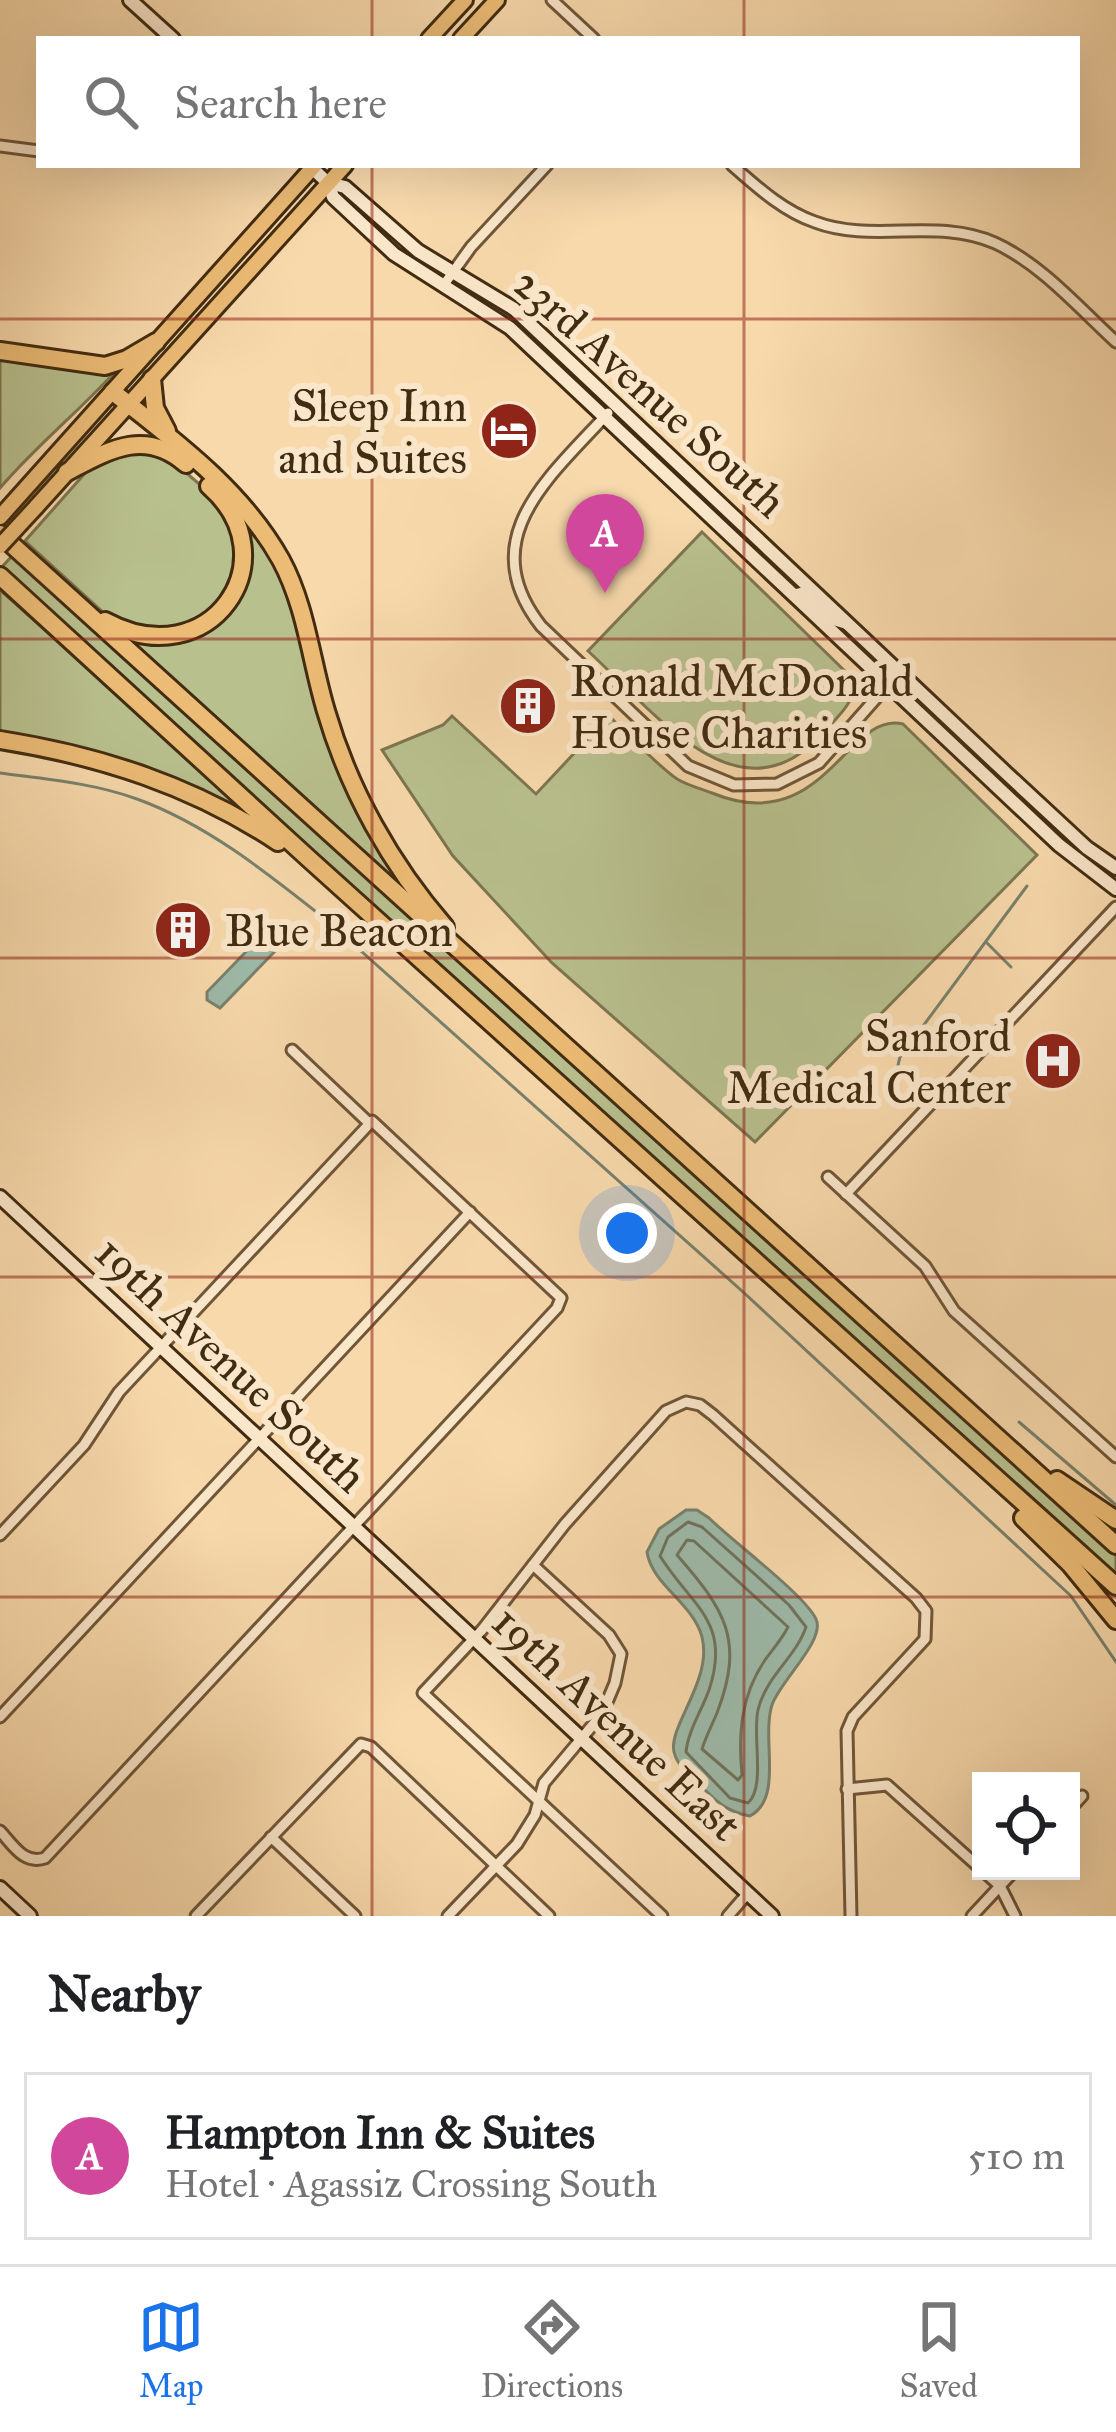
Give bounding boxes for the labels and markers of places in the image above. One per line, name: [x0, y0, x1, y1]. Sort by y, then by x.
place label: Sleep Inn and Suites: [278, 378, 467, 485]
hotel icon: Sleep Inn and Suites: [478, 400, 540, 462]
pin: A: [566, 494, 644, 593]
place label: Ronald McDonald House Charities: [570, 653, 914, 760]
building icon: Ronald McDonald House Charities: [497, 675, 559, 737]
building icon: Blue Beacon: [152, 899, 214, 961]
place label: Blue Beacon: [225, 903, 453, 958]
place label: Sanford Medical Center: [727, 1008, 1011, 1115]
hospital icon: Sanford Medical Center: [1022, 1030, 1084, 1092]

